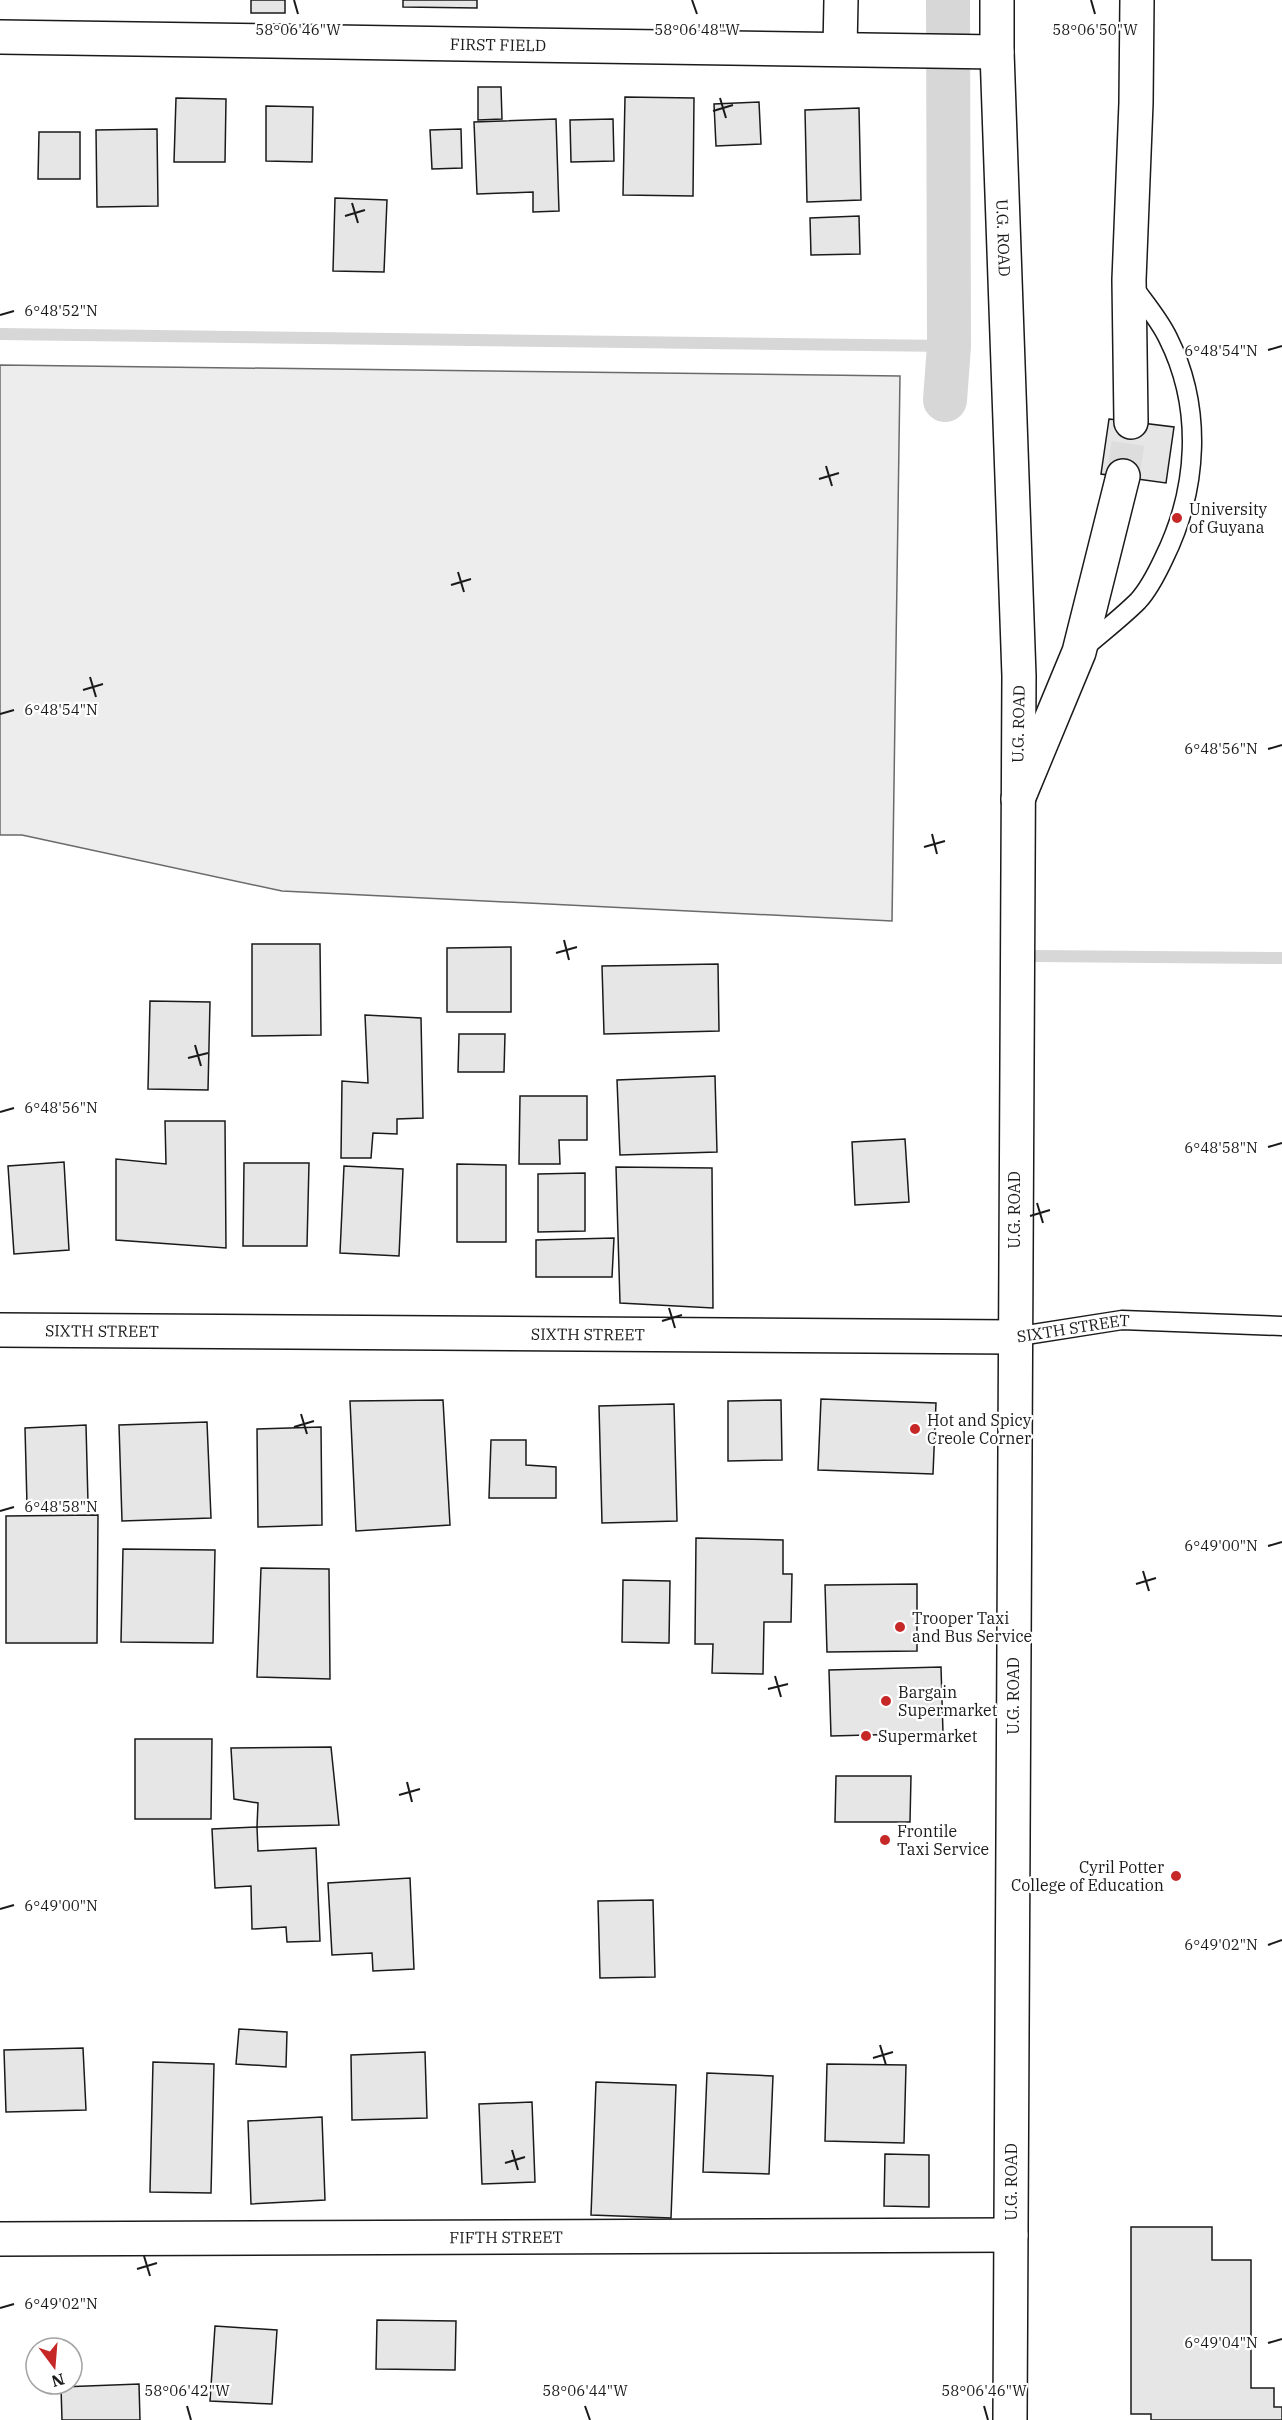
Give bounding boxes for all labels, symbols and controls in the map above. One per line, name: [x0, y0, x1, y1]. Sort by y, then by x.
text: 58°06'46"W: [255, 20, 341, 39]
text: 58°06'48"W: [654, 20, 740, 39]
text: 58°06'50"W: [1052, 20, 1138, 39]
street label: FIRST FIELD: [450, 34, 546, 55]
street label: U.G. ROAD: [992, 199, 1015, 277]
text: 6°48'52"N: [24, 301, 98, 320]
text: 6°48'54"N: [1184, 341, 1258, 360]
place label: University of Guyana: [1189, 499, 1268, 537]
marker: University of Guyana: [1170, 511, 1184, 525]
street label: U.G. ROAD: [1007, 685, 1029, 763]
text: 6°48'54"N: [24, 700, 98, 719]
text: 6°48'56"N: [1184, 739, 1258, 758]
text: 6°48'56"N: [24, 1098, 98, 1117]
text: 6°48'58"N: [1184, 1138, 1258, 1157]
street label: U.G. ROAD: [1004, 1171, 1024, 1249]
street label: SIXTH STREET: [1015, 1310, 1130, 1346]
street label: SIXTH STREET: [45, 1320, 159, 1341]
street label: SIXTH STREET: [531, 1324, 645, 1344]
place label: Hot and Spicy Creole Corner: [927, 1410, 1032, 1448]
marker: Hot and Spicy Creole Corner: [908, 1422, 922, 1436]
text: 6°48'58"N: [24, 1497, 98, 1516]
text: 6°49'00"N: [1184, 1536, 1258, 1555]
place label: Trooper Taxi and Bus Service: [912, 1608, 1032, 1646]
marker: Trooper Taxi and Bus Service: [893, 1620, 907, 1634]
street label: U.G. ROAD: [1003, 1657, 1023, 1735]
place label: Bargain Supermarket: [898, 1682, 998, 1720]
marker: Bargain Supermarket: [879, 1694, 893, 1708]
place label: Supermarket: [878, 1726, 978, 1746]
marker: Supermarket: [859, 1729, 873, 1743]
place label: Frontile Taxi Service: [897, 1821, 989, 1859]
marker: Frontile Taxi Service: [878, 1833, 892, 1847]
place label: Cyril Potter College of Education: [1011, 1857, 1164, 1895]
marker: Cyril Potter College of Education: [1169, 1869, 1183, 1883]
text: 6°49'00"N: [24, 1896, 98, 1915]
text: 6°49'02"N: [1184, 1935, 1258, 1954]
street label: U.G. ROAD: [1001, 2143, 1021, 2221]
street label: FIFTH STREET: [449, 2227, 563, 2247]
text: 6°49'02"N: [24, 2294, 98, 2313]
text: 6°49'04"N: [1184, 2333, 1258, 2352]
north arrow: [24, 2336, 84, 2396]
text: N: [49, 2369, 67, 2392]
text: 58°06'42"W: [144, 2381, 230, 2400]
text: 58°06'44"W: [542, 2381, 628, 2400]
text: 58°06'46"W: [941, 2381, 1027, 2400]

